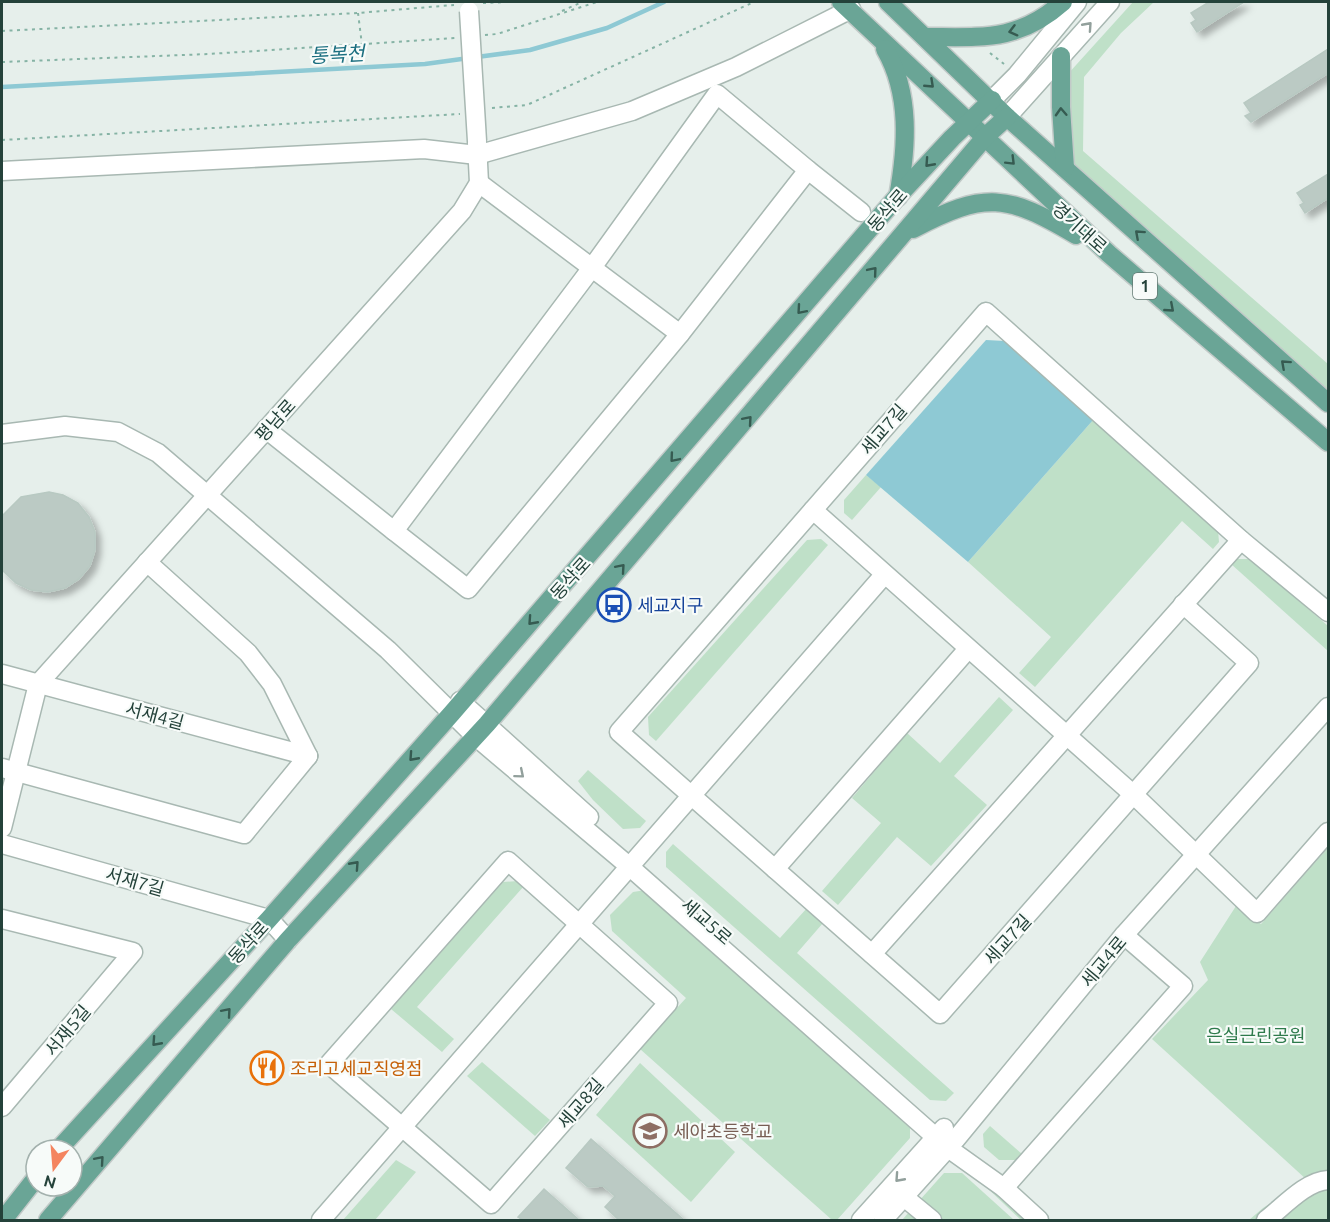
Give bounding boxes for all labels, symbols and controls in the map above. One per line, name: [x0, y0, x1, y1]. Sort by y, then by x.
one-way arrow: [1081, 22, 1092, 33]
one-way arrow: [1009, 24, 1019, 37]
water label: 통복천: [309, 41, 368, 67]
one-way arrow: [923, 77, 934, 88]
one-way arrow: [1055, 108, 1068, 117]
one-way arrow: [1003, 154, 1014, 165]
one-way arrow: [925, 156, 936, 167]
street label: 동삭로: [863, 185, 911, 235]
street label: 경기대로: [1049, 197, 1111, 257]
one-way arrow: [1135, 230, 1146, 241]
one-way arrow: [866, 267, 877, 278]
road number: 1: [1133, 273, 1157, 299]
one-way arrow: [1163, 301, 1174, 312]
one-way arrow: [797, 303, 808, 314]
one-way arrow: [1281, 360, 1292, 371]
street label: 평남로: [251, 395, 299, 445]
street label: 세교7길: [856, 400, 910, 458]
one-way arrow: [740, 416, 751, 427]
one-way arrow: [670, 451, 681, 462]
street label: 동삭로: [546, 553, 594, 603]
one-way arrow: [614, 564, 625, 575]
bus stop icon: 세교지구: [596, 587, 632, 623]
place label: 세교지구: [637, 595, 703, 615]
one-way arrow: [528, 614, 539, 624]
street label: 서재4길: [124, 698, 186, 732]
one-way arrow: [409, 750, 420, 761]
one-way arrow: [513, 767, 524, 778]
one-way arrow: [348, 861, 359, 872]
street label: 서재7길: [103, 863, 167, 899]
street label: 세교5로: [678, 894, 736, 948]
street label: 세교7길: [980, 910, 1034, 968]
street label: 동삭로: [224, 917, 272, 967]
street label: 세교4로: [1076, 932, 1130, 990]
street label: 서재5길: [40, 1001, 94, 1059]
one-way arrow: [220, 1008, 231, 1019]
park label: 은실근린공원: [1206, 1025, 1306, 1045]
one-way arrow: [153, 1035, 164, 1046]
restaurant icon: 조리고세교직영점: [249, 1050, 285, 1086]
place label: 조리고세교직영점: [290, 1058, 422, 1078]
street label: 세교8길: [553, 1074, 607, 1132]
school or university icon: 세아초등학교: [632, 1113, 668, 1149]
place label: 세아초등학교: [673, 1121, 772, 1141]
north arrow: [24, 1138, 84, 1198]
one-way arrow: [93, 1156, 104, 1167]
text: N: [42, 1172, 58, 1193]
one-way arrow: [895, 1172, 906, 1182]

